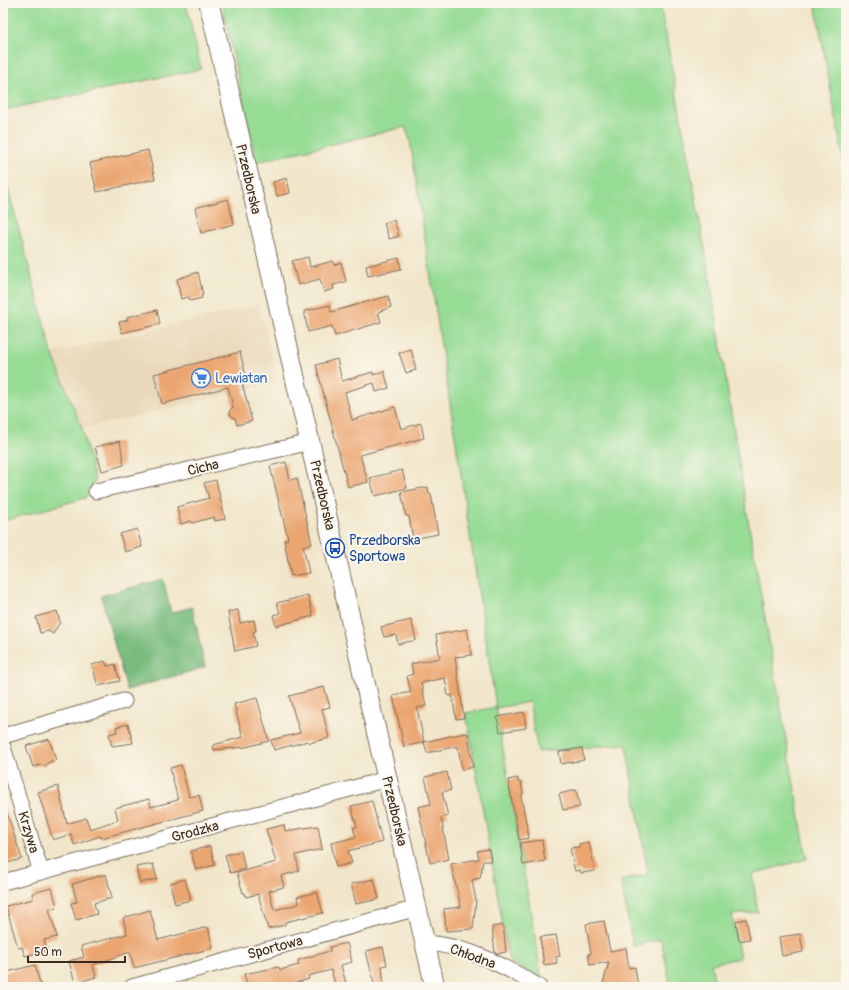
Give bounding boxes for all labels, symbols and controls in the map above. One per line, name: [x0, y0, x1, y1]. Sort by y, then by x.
street label: Przedborska: [232, 142, 265, 216]
supermarket icon: Lewiatan: [190, 367, 212, 389]
place label: Lewiatan: [215, 370, 268, 387]
street label: Cicha: [186, 456, 220, 479]
street label: Przedborska: [306, 458, 339, 532]
place label: Przedborska Sportowa: [349, 532, 421, 565]
bus stop icon: Przedborska Sportowa: [324, 537, 346, 559]
street label: Przedborska: [378, 774, 411, 848]
street label: Krzywa: [14, 809, 43, 855]
street label: Grodzka: [170, 817, 221, 846]
street label: Sportowa: [246, 932, 305, 963]
scale bar: [28, 938, 125, 964]
street label: Chłodna: [448, 940, 498, 973]
text: 50 m: [34, 945, 62, 960]

